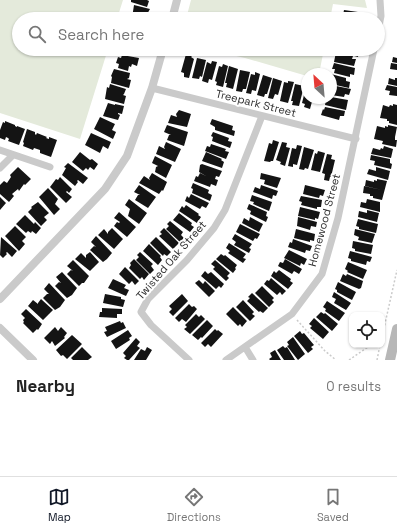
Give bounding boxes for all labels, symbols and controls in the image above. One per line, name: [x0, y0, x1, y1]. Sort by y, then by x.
search box: [12, 12, 385, 56]
icon: search: [26, 23, 48, 45]
text: Search here: [58, 25, 144, 44]
north arrow: [301, 68, 337, 104]
street label: Treepark Street: [214, 86, 298, 120]
street label: Homewood Street: [305, 172, 343, 268]
street label: Twisted Oak Street: [133, 218, 209, 302]
map controls: [349, 312, 385, 348]
button: locate: [349, 312, 385, 348]
text: Nearby: [16, 375, 75, 397]
text: 0 results: [326, 378, 381, 395]
tab: Map: [48, 486, 71, 524]
tab: Directions: [167, 486, 221, 524]
tab: Saved: [317, 486, 349, 524]

